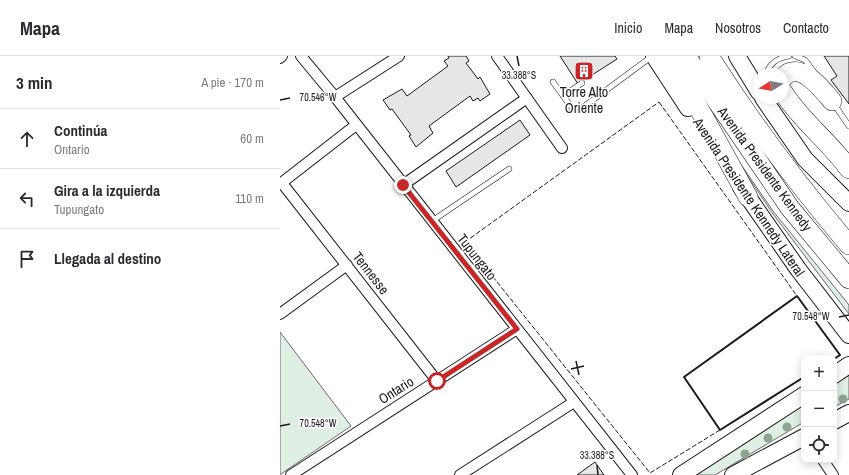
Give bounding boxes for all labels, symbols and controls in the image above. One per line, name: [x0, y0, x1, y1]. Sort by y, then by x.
text: Mapa: [20, 15, 60, 41]
text: Inicio: [614, 19, 642, 37]
text: Mapa: [664, 19, 693, 37]
text: Nosotros: [715, 19, 761, 37]
text: Contacto: [783, 19, 829, 37]
building icon: Torre Alto Oriente: [573, 60, 595, 82]
north arrow: [753, 68, 789, 104]
text: 33.388°S: [502, 69, 537, 82]
text: 3 min: [16, 71, 52, 94]
text: A pie · 170 m: [201, 74, 264, 91]
place label: Torre Alto Oriente: [560, 83, 608, 117]
text: 70.546°W: [300, 91, 337, 104]
street label: Avenida Presidente Kennedy: [713, 103, 816, 235]
street label: Avenida Presidente Kennedy Lateral: [689, 113, 809, 280]
text: Continúa: [54, 120, 107, 141]
icon: ahead: [16, 128, 38, 150]
text: 60 m: [240, 130, 264, 147]
text: Ontario: [54, 141, 90, 158]
route end: [394, 176, 412, 194]
text: Gira a la izquierda: [54, 180, 160, 201]
icon: left: [16, 188, 38, 210]
text: 110 m: [235, 190, 264, 207]
text: Tupungato: [54, 201, 104, 218]
street label: Tupungato: [453, 230, 501, 284]
icon: arrive: [16, 248, 38, 270]
text: Llegada al destino: [54, 248, 161, 269]
street label: Tennesse: [349, 248, 393, 298]
text: 70.548°W: [793, 310, 830, 323]
map controls: [801, 355, 837, 463]
button: +: [801, 355, 837, 391]
street label: Ontario: [375, 372, 417, 408]
route start: [428, 372, 446, 390]
button: −: [801, 391, 837, 427]
text: 70.548°W: [300, 417, 337, 430]
button: locate: [801, 427, 837, 463]
text: 33.388°S: [580, 449, 615, 462]

